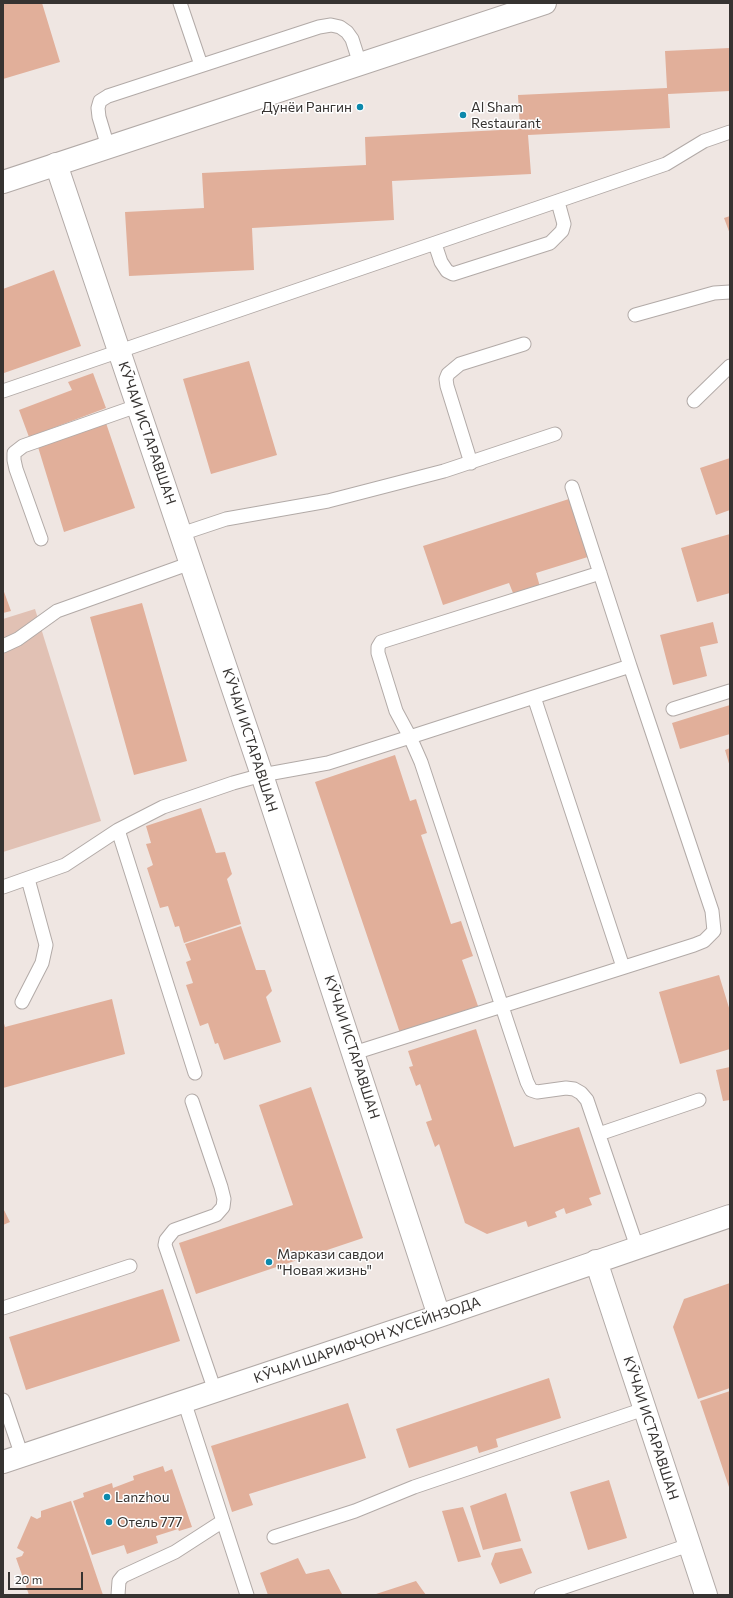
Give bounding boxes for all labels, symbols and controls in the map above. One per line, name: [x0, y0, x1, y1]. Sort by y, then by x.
place label: Дунёи Рангин: [262, 99, 352, 115]
place label: Al Sham Restaurant: [471, 99, 541, 132]
marker: Дунёи Рангин: [355, 102, 365, 112]
marker: Al Sham Restaurant: [458, 110, 468, 120]
street label: КӮЧАИ ИСТАРАВШАН: [115, 359, 179, 507]
street label: КӮЧАИ ИСТАРАВШАН: [219, 666, 281, 814]
street label: КӮЧАИ ИСТАРАВШАН: [321, 973, 383, 1121]
place label: Маркази савдои "Новая жизнь": [277, 1246, 384, 1278]
marker: Маркази савдои "Новая жизнь": [264, 1257, 274, 1267]
street label: КӮЧАИ ШАРИФҶОН ҲУСЕЙНЗОДА: [252, 1293, 482, 1387]
street label: КӮЧАИ ИСТАРАВШАН: [620, 1354, 682, 1502]
place label: Lanzhou: [115, 1489, 170, 1505]
marker: Lanzhou: [102, 1492, 112, 1502]
place label: Отель 777: [117, 1514, 182, 1530]
marker: Отель 777: [104, 1517, 114, 1527]
scale bar: [10, 1564, 85, 1590]
text: 20 m: [15, 1572, 42, 1586]

